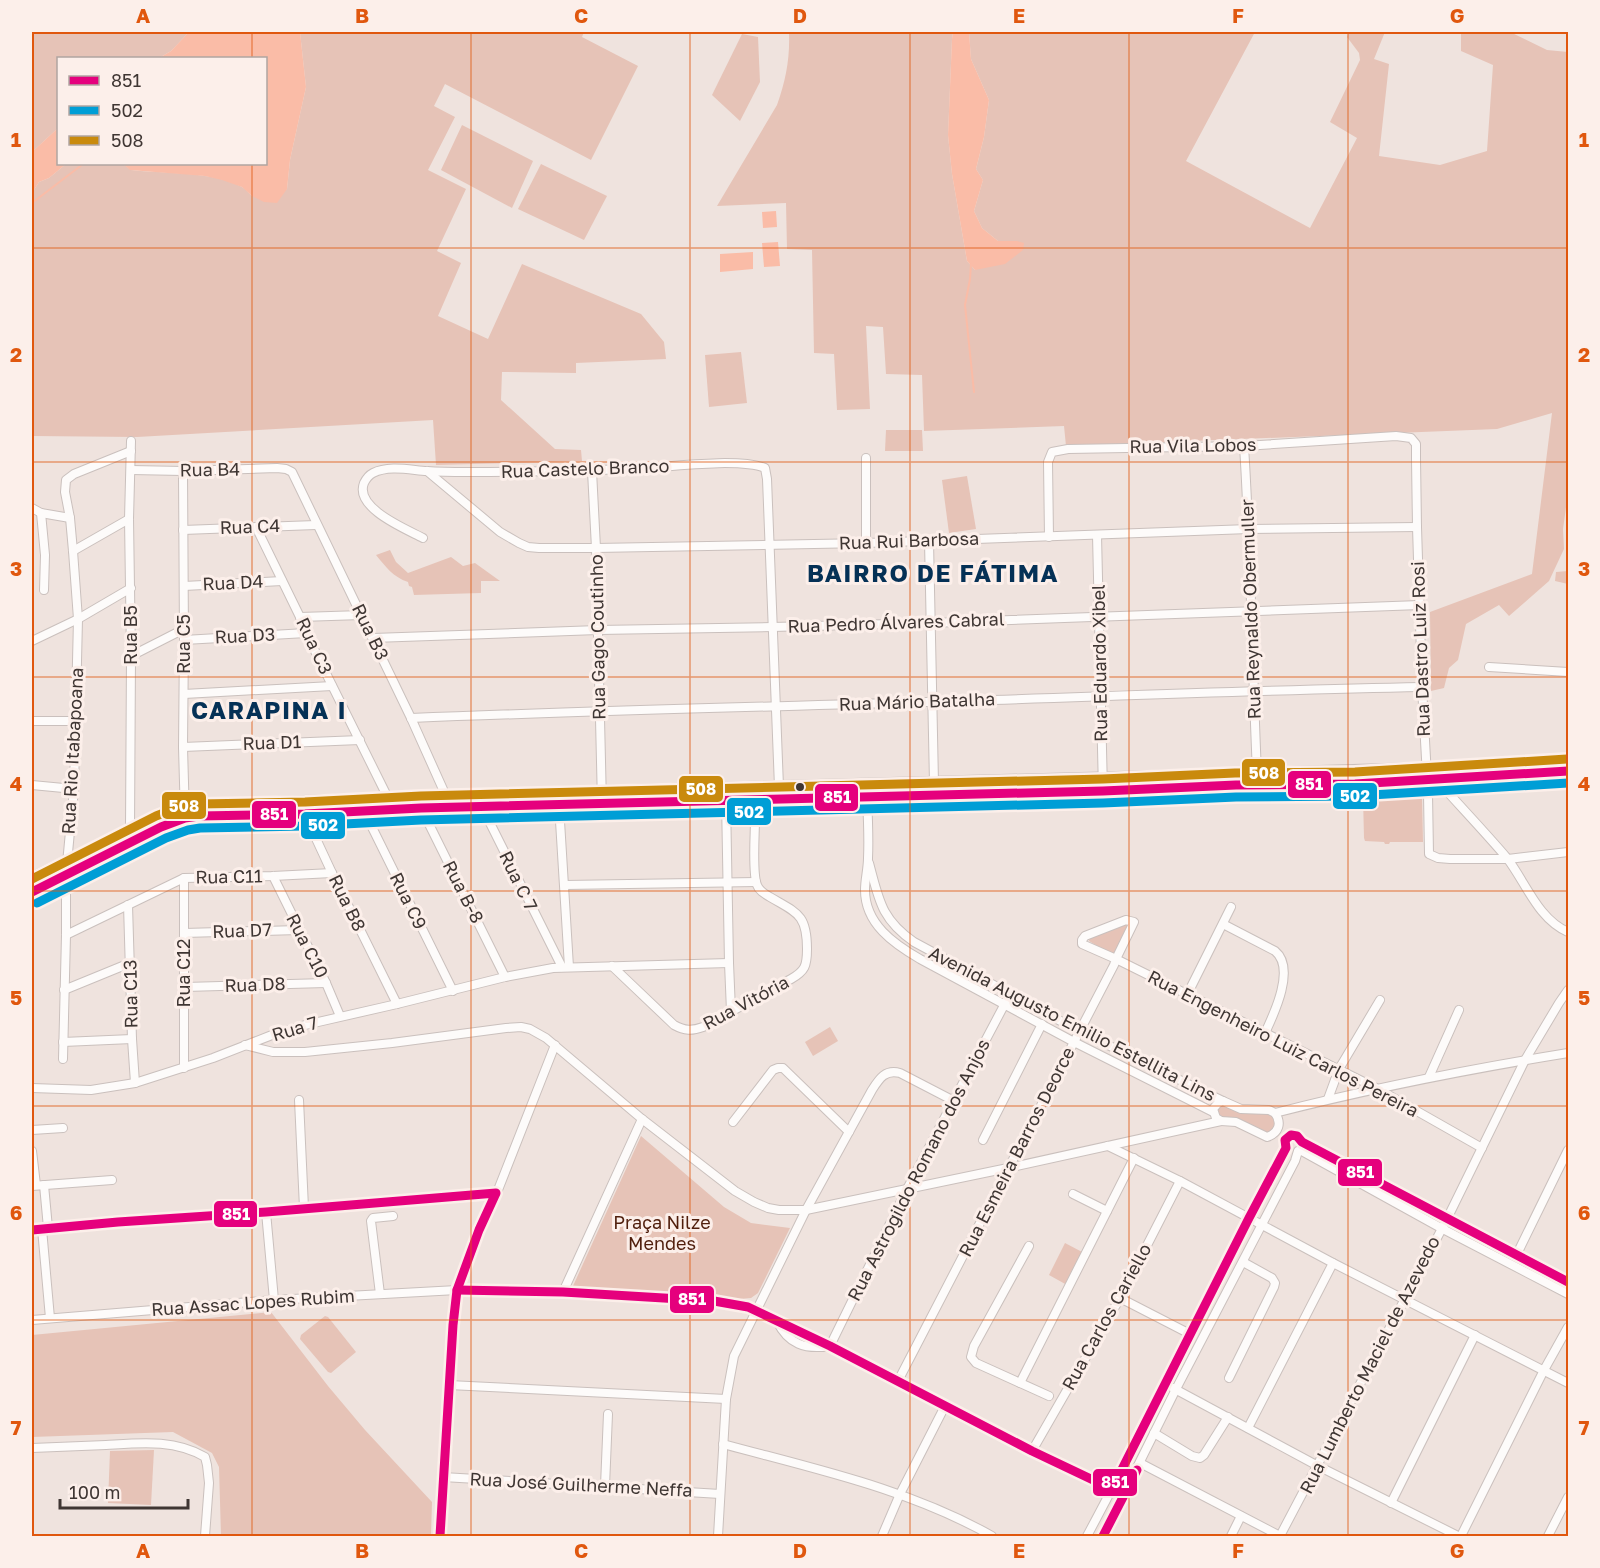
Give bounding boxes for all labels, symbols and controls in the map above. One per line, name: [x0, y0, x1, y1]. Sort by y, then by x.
text: A: [136, 3, 150, 27]
text: B: [355, 3, 369, 27]
text: C: [574, 3, 588, 27]
text: D: [793, 3, 807, 27]
text: E: [1013, 3, 1025, 27]
text: F: [1232, 3, 1244, 27]
text: G: [1450, 3, 1464, 27]
legend: [57, 57, 267, 165]
text: 851: [111, 69, 141, 91]
text: 502: [111, 99, 143, 121]
text: 1: [11, 127, 21, 151]
text: 1: [1579, 127, 1589, 151]
text: 508: [111, 129, 144, 151]
text: 2: [10, 342, 22, 366]
text: 2: [1578, 342, 1590, 366]
street label: Rua Vila Lobos: [1129, 433, 1257, 457]
street label: Rua Castelo Branco: [500, 454, 670, 482]
street label: Rua B4: [180, 457, 240, 481]
street label: Rua Reynaldo Obermuller: [1235, 499, 1265, 720]
street label: Rua C4: [219, 514, 281, 538]
street label: Rua Rui Barbosa: [838, 527, 979, 553]
street label: Rua Gago Coutinho: [585, 554, 609, 720]
text: 3: [10, 556, 22, 580]
text: 3: [1578, 556, 1590, 580]
district label: BAIRRO DE FÁTIMA: [807, 558, 1059, 587]
street label: Rua Dastro Luiz Rosi: [1406, 561, 1434, 737]
street label: Rua D4: [202, 569, 264, 595]
street label: Rua Eduardo Xibel: [1087, 584, 1111, 742]
street label: Rua B3: [348, 600, 394, 663]
street label: Rua B5: [119, 605, 141, 665]
street label: Rua Pedro Álvares Cabral: [787, 607, 1005, 637]
street label: Rua C5: [172, 614, 194, 674]
street label: Rua C3: [292, 614, 338, 678]
street label: Rua D3: [214, 622, 276, 648]
street label: Rua Rio Itabapoana: [57, 667, 87, 835]
street label: Rua Mário Batalha: [838, 687, 996, 715]
district label: CARAPINA I: [191, 695, 347, 724]
street label: Rua D1: [242, 730, 302, 754]
line badge: 508: [1241, 758, 1286, 787]
text: 508: [1249, 763, 1279, 783]
line badge: 851: [1287, 770, 1332, 799]
text: 4: [10, 771, 22, 795]
text: 4: [1578, 771, 1590, 795]
text: 851: [1295, 774, 1323, 794]
line badge: 508: [678, 775, 724, 803]
text: 508: [686, 779, 716, 799]
unlabelled marker: [794, 781, 806, 793]
line badge: 502: [1332, 782, 1378, 810]
line badge: 851: [814, 783, 859, 812]
text: 502: [1340, 786, 1370, 806]
text: 851: [823, 787, 851, 807]
line badge: 508: [161, 791, 207, 820]
text: 508: [169, 796, 199, 816]
line badge: 502: [726, 797, 772, 826]
line badge: 851: [251, 800, 297, 829]
text: 502: [734, 802, 764, 822]
text: 851: [260, 804, 288, 824]
line badge: 502: [300, 811, 346, 840]
text: 502: [308, 815, 338, 835]
street label: Rua C 7: [495, 847, 543, 914]
street label: Rua B-8: [439, 857, 489, 927]
street label: Rua C11: [195, 864, 263, 888]
street label: Rua C9: [386, 869, 432, 933]
street label: Rua B8: [325, 871, 371, 935]
street label: Rua C10: [282, 910, 333, 982]
street label: Rua D7: [212, 918, 272, 942]
street label: Rua C12: [172, 939, 194, 1007]
street label: Avenida Augusto Emilio Estellita Lins: [925, 941, 1220, 1105]
street label: Rua C13: [118, 959, 142, 1029]
street label: Rua Engenheiro Luiz Carlos Pereira: [1144, 965, 1422, 1121]
street label: Rua Vitória: [699, 970, 792, 1034]
street label: Rua D8: [224, 972, 286, 996]
text: 5: [10, 985, 22, 1009]
text: 5: [1578, 985, 1590, 1009]
street label: Rua 7: [269, 1011, 320, 1045]
street label: Rua Astrogildo Romano dos Anjos: [842, 1035, 994, 1304]
street label: Rua Esmeira Barros Deorce: [954, 1043, 1079, 1260]
line badge: 851: [1337, 1158, 1383, 1187]
text: 851: [1346, 1162, 1374, 1182]
text: 6: [10, 1200, 22, 1224]
line badge: 851: [213, 1200, 258, 1228]
text: 6: [1578, 1200, 1590, 1224]
text: 851: [222, 1204, 250, 1224]
park label: Praça Nilze Mendes: [613, 1211, 711, 1254]
street label: Rua Lumberto Maciel de Azevedo: [1294, 1232, 1444, 1497]
street label: Rua Carlos Cariello: [1057, 1239, 1156, 1394]
street label: Rua Assac Lopes Rubim: [150, 1284, 355, 1320]
line badge: 851: [669, 1285, 715, 1314]
text: 851: [678, 1289, 706, 1309]
text: 7: [11, 1415, 22, 1439]
text: 7: [1579, 1415, 1590, 1439]
street label: Rua José Guilherme Neffa: [469, 1467, 693, 1501]
line badge: 851: [1092, 1468, 1138, 1497]
scale bar: [60, 1472, 188, 1510]
text: 851: [1101, 1472, 1129, 1492]
text: 100 m: [69, 1481, 120, 1503]
text: A: [136, 1538, 150, 1562]
text: B: [355, 1538, 369, 1562]
text: C: [574, 1538, 588, 1562]
text: D: [793, 1538, 807, 1562]
text: E: [1013, 1538, 1025, 1562]
text: F: [1232, 1538, 1244, 1562]
text: G: [1450, 1538, 1464, 1562]

